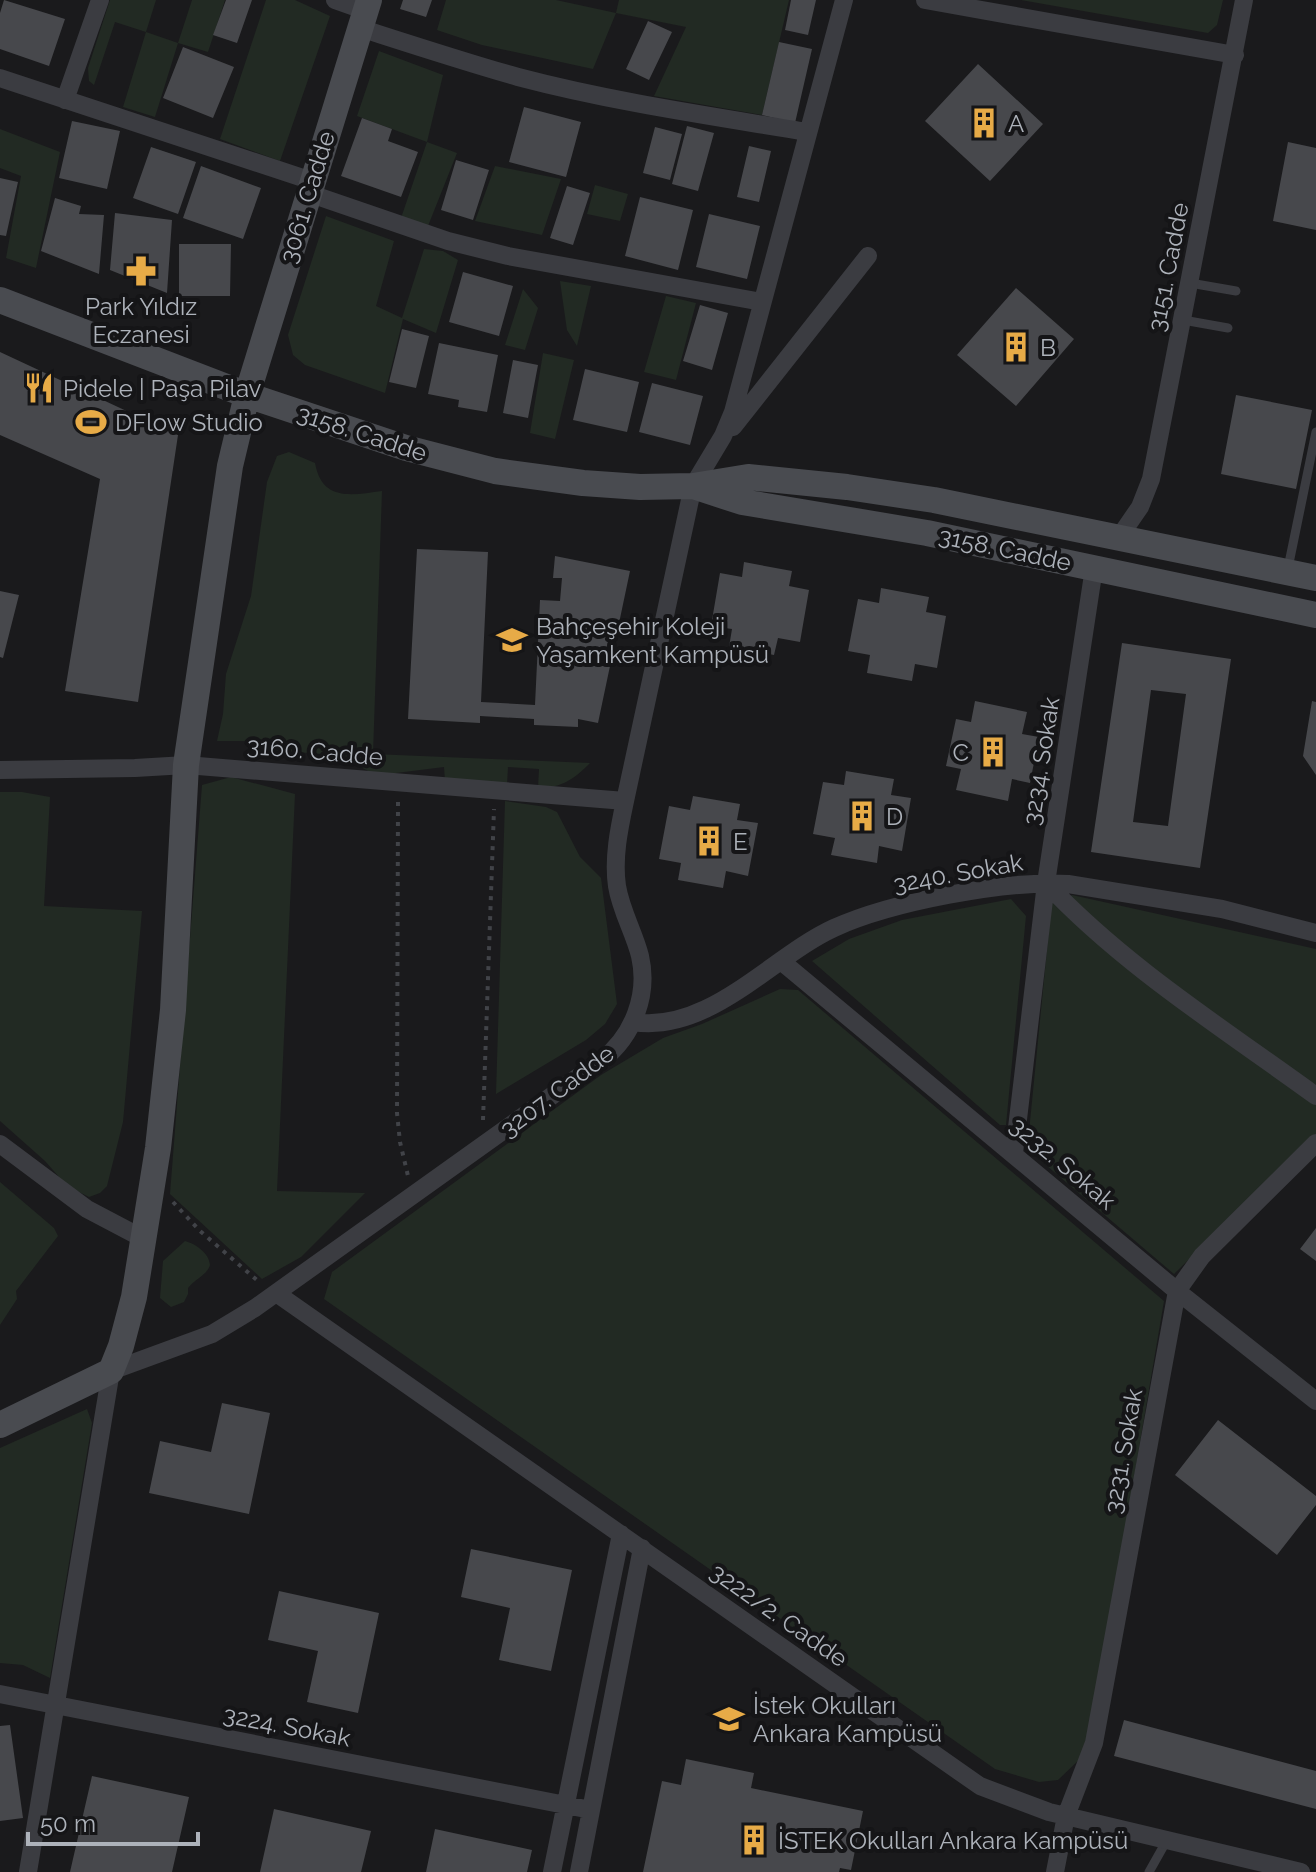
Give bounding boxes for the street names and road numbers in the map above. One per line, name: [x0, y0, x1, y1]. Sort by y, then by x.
street label: 3061. Cadde: [273, 128, 341, 266]
street label: 3151. Cadde: [1141, 200, 1195, 334]
street label: 3158. Cadde: [294, 398, 430, 468]
street label: 3158. Cadde: [936, 521, 1074, 577]
street label: 3234. Sokak: [1017, 695, 1065, 827]
street label: 3160. Cadde: [246, 731, 384, 771]
street label: 3240. Sokak: [891, 847, 1025, 899]
street label: 3207. Cadde: [494, 1039, 620, 1143]
street label: 3232. Sokak: [1004, 1111, 1122, 1216]
street label: 3231. Sokak: [1098, 1386, 1148, 1516]
street label: 3222/2. Cadde: [705, 1557, 853, 1673]
street label: 3224. Sokak: [221, 1699, 353, 1753]

